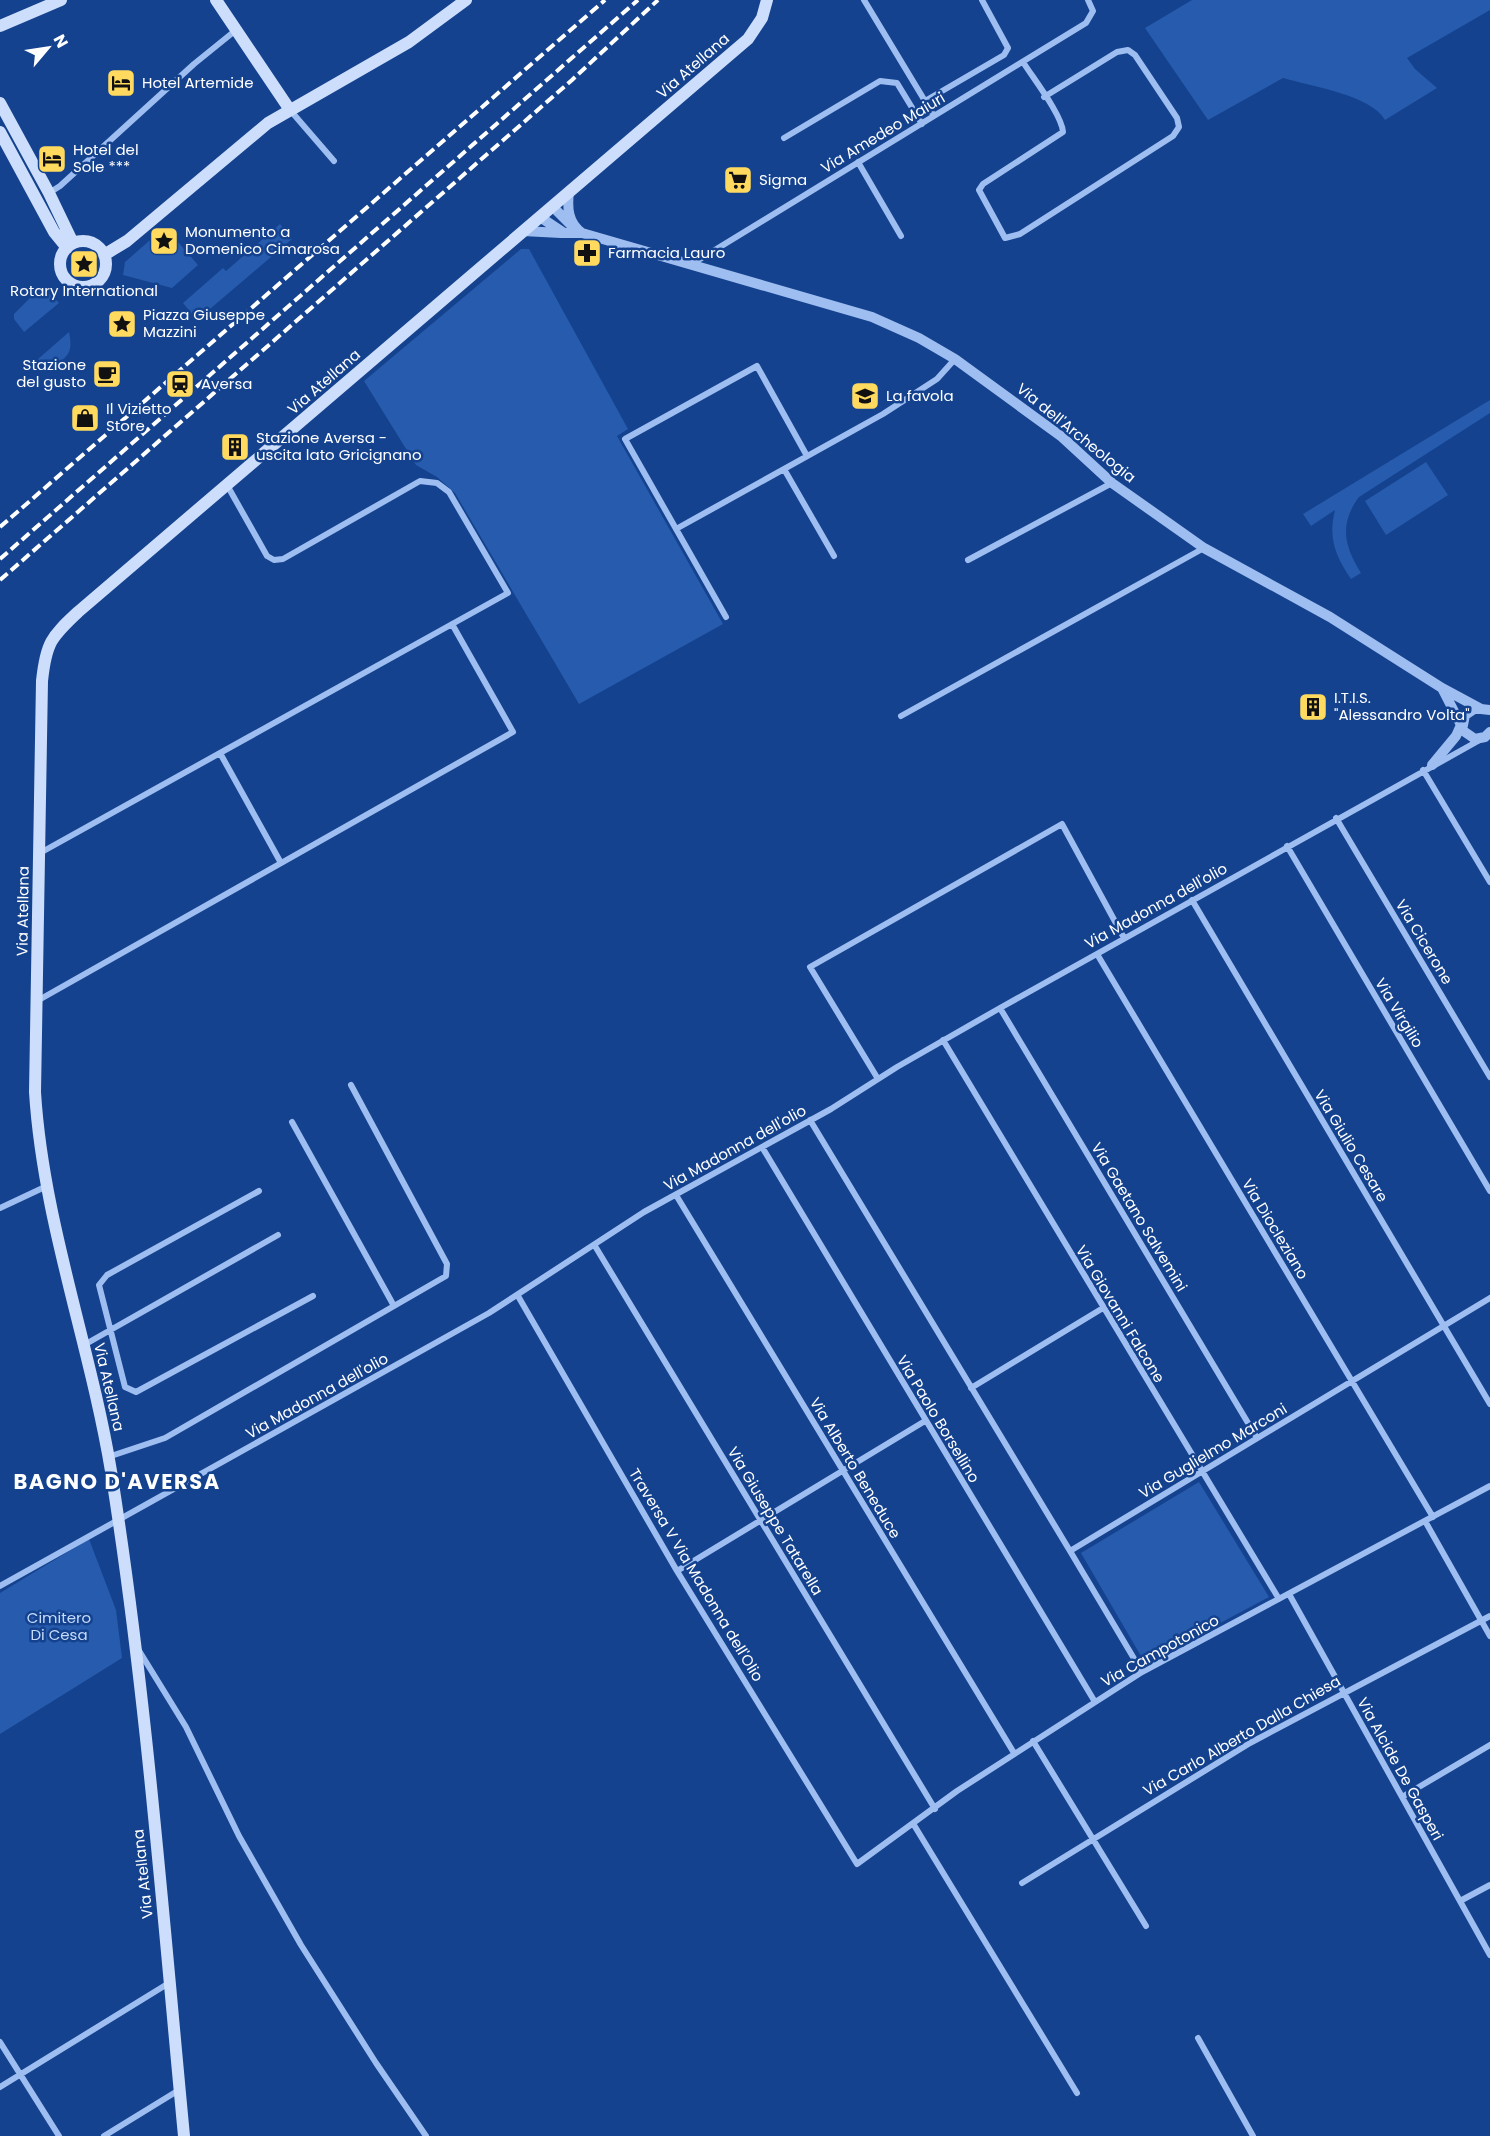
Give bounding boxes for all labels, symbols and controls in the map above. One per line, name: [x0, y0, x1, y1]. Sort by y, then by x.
north arrow: [18, 18, 78, 78]
street label: Via Atellana: [652, 28, 734, 103]
text: N: [48, 30, 74, 52]
hotel icon: Hotel Artemide: [105, 67, 137, 99]
place label: Hotel Artemide: [142, 72, 253, 93]
street label: Via Amedeo Maiuri: [817, 87, 949, 178]
place label: Hotel del Sole ***: [73, 139, 139, 177]
hotel icon: Hotel del Sole ***: [36, 143, 68, 175]
supermarket icon: Sigma: [722, 164, 754, 196]
place label: Sigma: [759, 169, 807, 190]
place label: Monumento a Domenico Cimarosa: [185, 221, 340, 259]
place icon: Monumento a Domenico Cimarosa: [148, 225, 180, 257]
pharmacy icon: Farmacia Lauro: [571, 237, 603, 269]
place label: Farmacia Lauro: [608, 242, 725, 263]
place icon: Rotary International: [68, 248, 100, 280]
place label: Rotary International: [10, 280, 158, 301]
place label: Piazza Giuseppe Mazzini: [143, 304, 265, 342]
place icon: Piazza Giuseppe Mazzini: [106, 308, 138, 340]
street label: Via Atellana: [283, 344, 365, 419]
place label: Stazione del gusto: [16, 354, 86, 392]
cafe icon: Stazione del gusto: [91, 358, 123, 390]
station icon: Aversa: [164, 368, 196, 400]
place label: Aversa: [201, 373, 252, 394]
street label: Via dell'Archeologia: [1012, 378, 1140, 487]
school or university icon: La favola: [849, 380, 881, 412]
place label: La favola: [886, 385, 954, 406]
place label: Il Vizietto Store: [106, 398, 172, 436]
shop icon: Il Vizietto Store: [69, 402, 101, 434]
place label: Stazione Aversa - uscita lato Gricignano: [256, 427, 422, 465]
building icon: Stazione Aversa - uscita lato Gricignano: [219, 431, 251, 463]
place label: I.T.I.S. "Alessandro Volta": [1334, 687, 1470, 725]
building icon: I.T.I.S. "Alessandro Volta": [1297, 691, 1329, 723]
street label: Via Madonna dell'olio: [1081, 858, 1231, 954]
street label: Via Atellana: [11, 866, 34, 956]
street label: Via Cicerone: [1391, 895, 1458, 988]
street label: Via Virgilio: [1370, 974, 1429, 1052]
street label: Via Giulio Cesare: [1310, 1086, 1393, 1206]
street label: Via Madonna dell'olio: [660, 1100, 810, 1196]
street label: Via Gaetano Salvemini: [1086, 1138, 1192, 1295]
street label: Via Diocleziano: [1237, 1175, 1314, 1283]
street label: Via Giovanni Falcone: [1071, 1241, 1170, 1387]
street label: Via Atellana: [89, 1341, 130, 1433]
street label: Via Madonna dell'olio: [242, 1348, 392, 1444]
street label: Via Paolo Borsellino: [892, 1351, 985, 1487]
street label: Via Alberto Beneduce: [805, 1393, 906, 1542]
street label: Via Guglielmo Marconi: [1135, 1398, 1291, 1503]
street label: Via Giuseppe Tatarella: [723, 1443, 828, 1599]
street label: Traversa V Via Madonna dell'Olio: [624, 1464, 769, 1685]
district label: BAGNO D'AVERSA: [13, 1467, 221, 1496]
park label: Cimitero Di Cesa: [27, 1607, 91, 1645]
street label: Via Campotonico: [1097, 1609, 1223, 1692]
street label: Via Carlo Alberto Dalla Chiesa: [1139, 1670, 1344, 1801]
street label: Via Alcide De Gasperi: [1352, 1694, 1448, 1844]
street label: Via Atellana: [127, 1828, 158, 1920]

